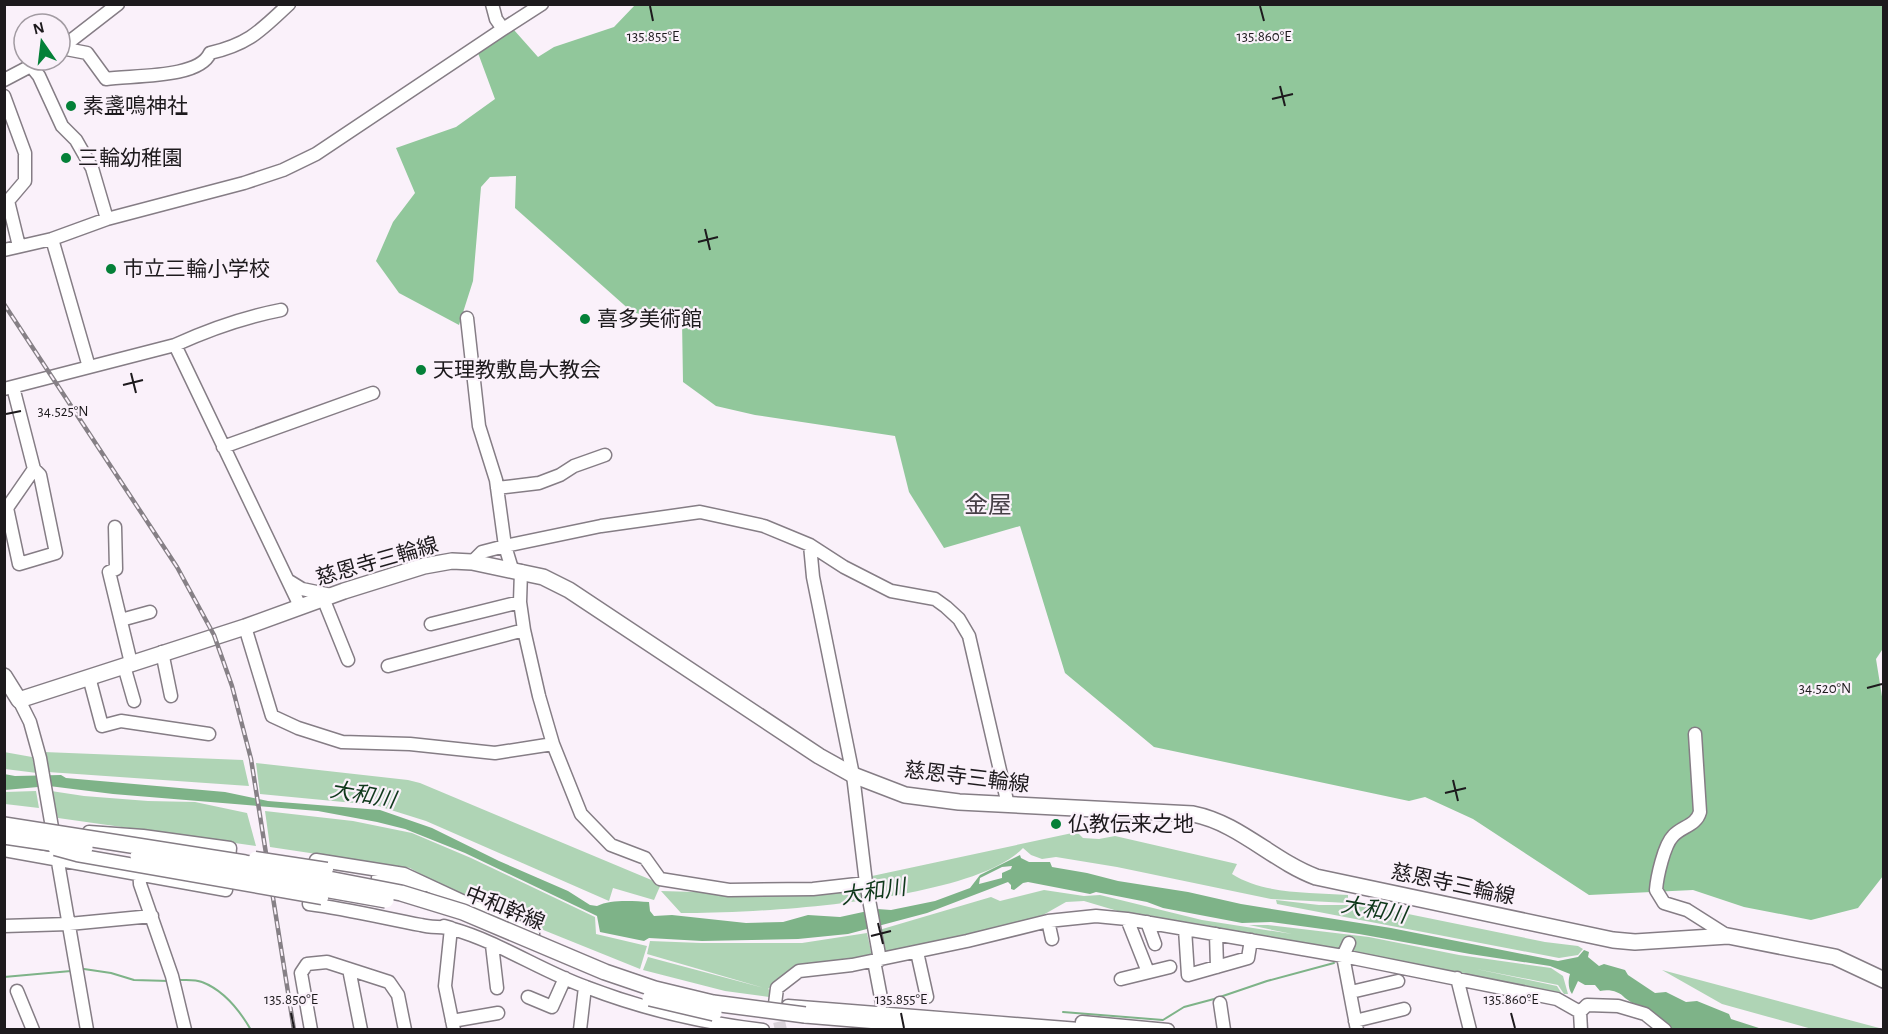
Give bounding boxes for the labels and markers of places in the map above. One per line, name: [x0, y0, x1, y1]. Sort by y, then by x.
place label: 素盞鳴神社: [83, 95, 188, 117]
marker: 素盞鳴神社: [64, 99, 78, 113]
place label: 三輪幼稚園: [78, 147, 183, 169]
marker: 三輪幼稚園: [59, 151, 73, 165]
place label: 市立三輪小学校: [123, 258, 270, 280]
marker: 市立三輪小学校: [104, 262, 118, 276]
place label: 喜多美術館: [597, 308, 702, 330]
marker: 喜多美術館: [578, 312, 592, 326]
place label: 天理教敷島大教会: [433, 359, 601, 381]
marker: 天理教敷島大教会: [414, 363, 428, 377]
place label: 仏教伝来之地: [1068, 813, 1194, 835]
marker: 仏教伝来之地: [1049, 817, 1063, 831]

